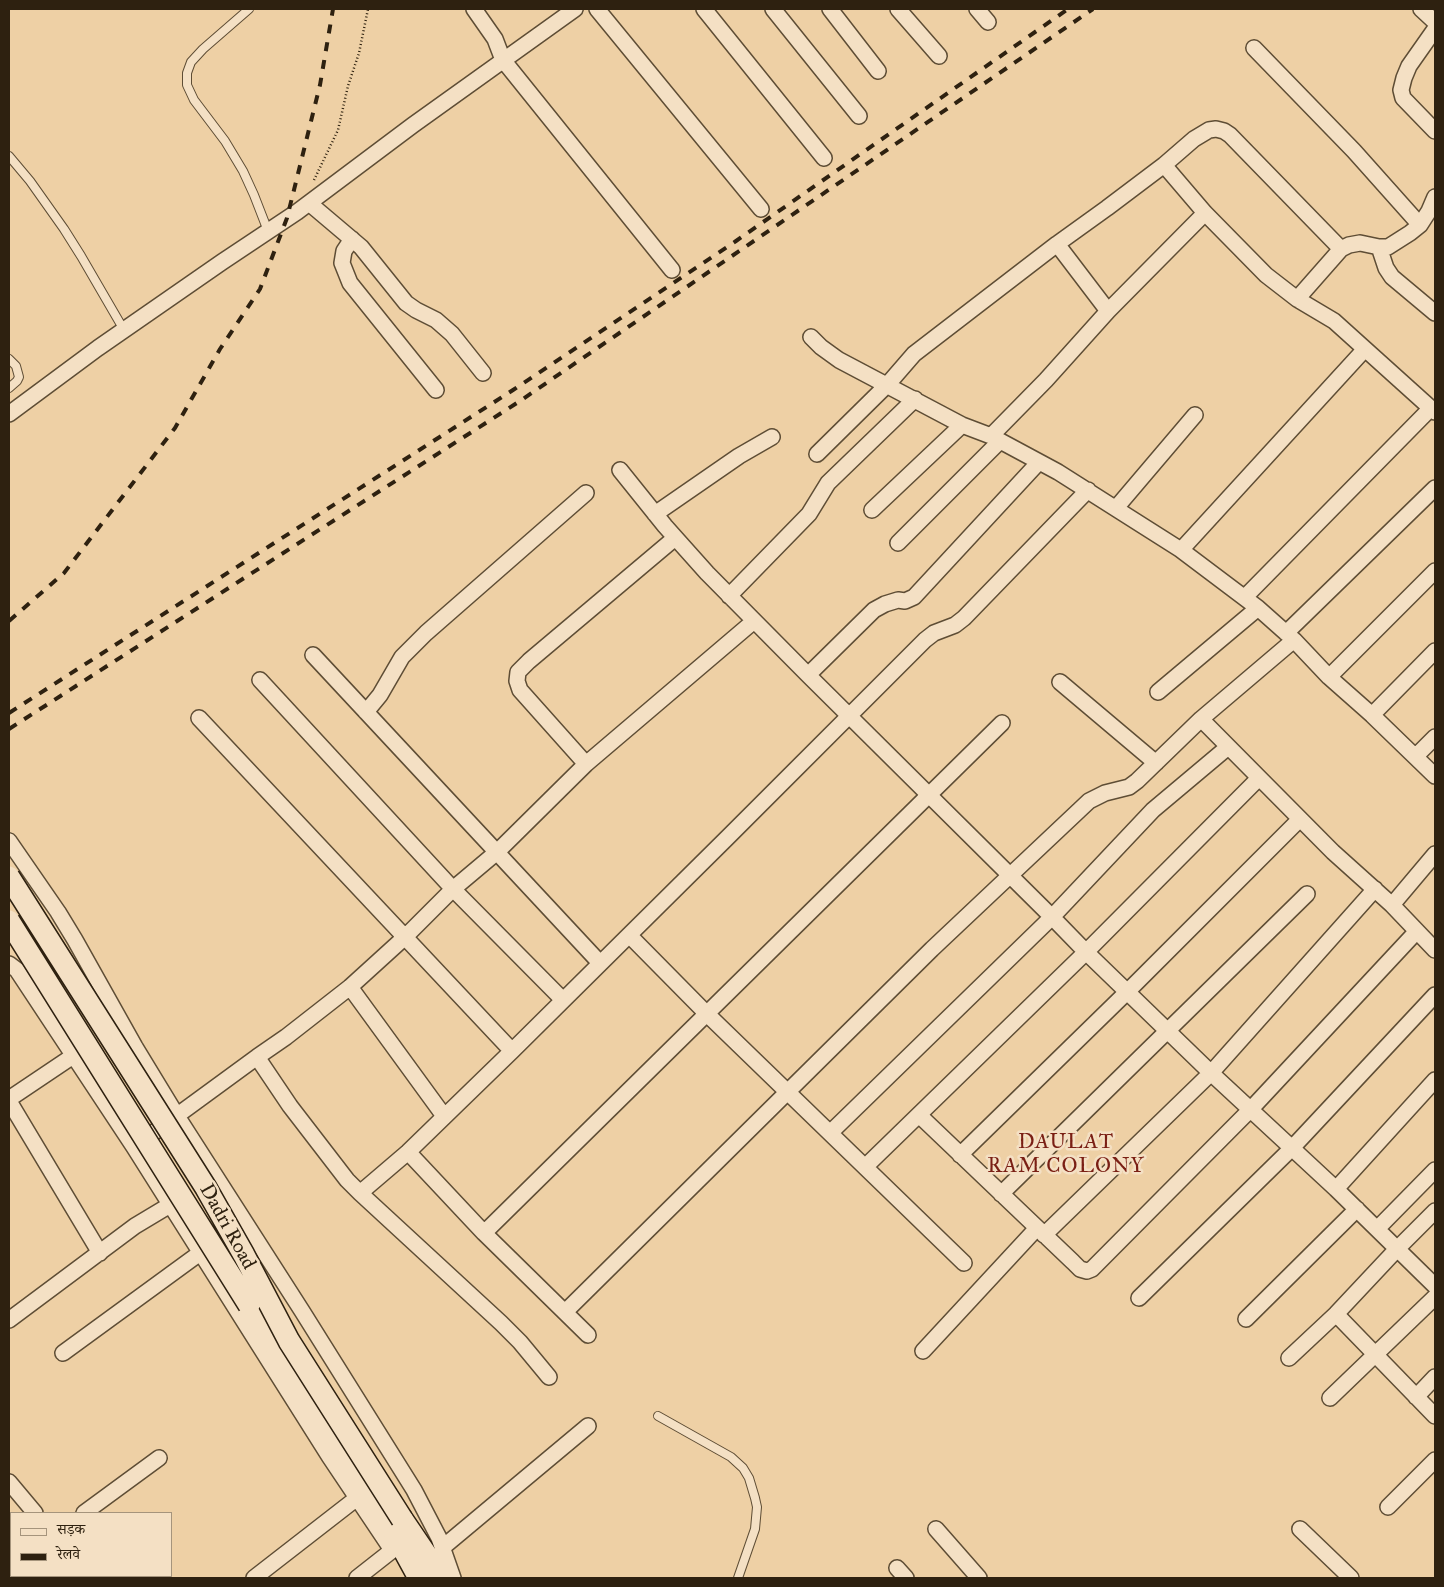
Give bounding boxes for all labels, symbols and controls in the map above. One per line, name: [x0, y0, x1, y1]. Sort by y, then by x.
district label: DAULAT RAM COLONY: [986, 1130, 1146, 1180]
street label: Dadri Road: [194, 1180, 260, 1274]
legend: [10, 1512, 172, 1577]
text: सड़क: [57, 1520, 85, 1538]
text: रेलवे: [57, 1545, 80, 1563]

